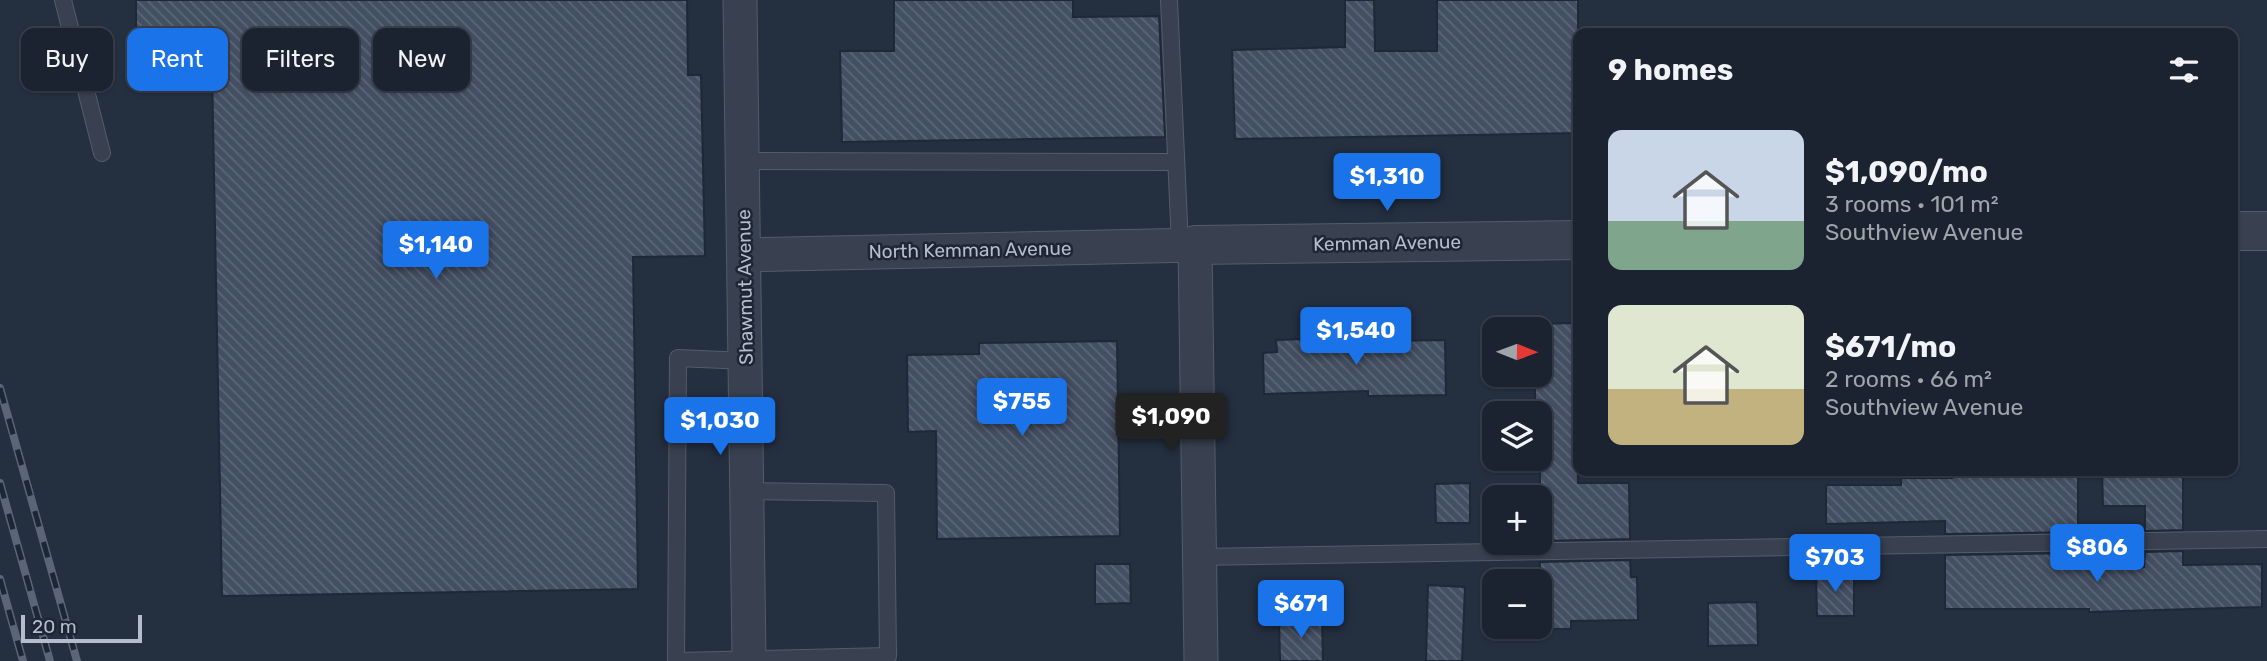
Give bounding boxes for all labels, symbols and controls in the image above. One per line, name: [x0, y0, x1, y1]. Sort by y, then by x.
chip: Buy: [21, 28, 113, 91]
chip: Rent: [127, 28, 228, 91]
chip: Filters: [242, 28, 359, 91]
chip: New: [373, 28, 470, 91]
icon: filters: [2165, 51, 2203, 89]
text: 9 homes: [1608, 52, 1733, 88]
pin: $1,310: [1330, 154, 1444, 213]
text: $1,090/mo: [1825, 154, 1988, 190]
icon: home: [1664, 158, 1748, 242]
text: $1,310: [1349, 162, 1425, 190]
text: 3 rooms · 101 m²: [1825, 190, 1999, 218]
street label: Shawmut Avenue: [732, 209, 758, 365]
text: Southview Avenue: [1825, 218, 2023, 246]
pin: $1,140: [379, 222, 493, 281]
text: $1,140: [399, 230, 473, 258]
street label: Kemman Avenue: [1313, 230, 1461, 256]
street label: North Kemman Avenue: [868, 237, 1072, 263]
pin: $1,540: [1299, 308, 1413, 367]
text: $1,540: [1316, 316, 1396, 344]
north arrow: [1482, 317, 1552, 387]
map controls: [1482, 317, 1552, 639]
text: $671/mo: [1825, 329, 1956, 365]
icon: home: [1664, 333, 1748, 417]
text: 2 rooms · 66 m²: [1825, 365, 1992, 393]
pin: $755: [981, 378, 1063, 438]
text: $755: [993, 387, 1051, 415]
pin: $1,090: [1114, 393, 1228, 453]
text: Southview Avenue: [1825, 393, 2023, 421]
pin: $1,030: [663, 398, 777, 457]
button: layers: [1482, 401, 1552, 471]
text: $1,090: [1131, 402, 1211, 430]
text: $1,030: [680, 406, 760, 434]
button: +: [1482, 485, 1552, 555]
pin: $806: [2056, 524, 2138, 584]
text: $806: [2066, 533, 2128, 561]
pin: $703: [1794, 534, 1876, 594]
text: $703: [1805, 543, 1865, 571]
button: −: [1482, 569, 1552, 639]
pin: $671: [1260, 580, 1342, 640]
text: $671: [1274, 589, 1328, 617]
scale bar: [21, 612, 142, 644]
text: 20 m: [32, 615, 77, 638]

